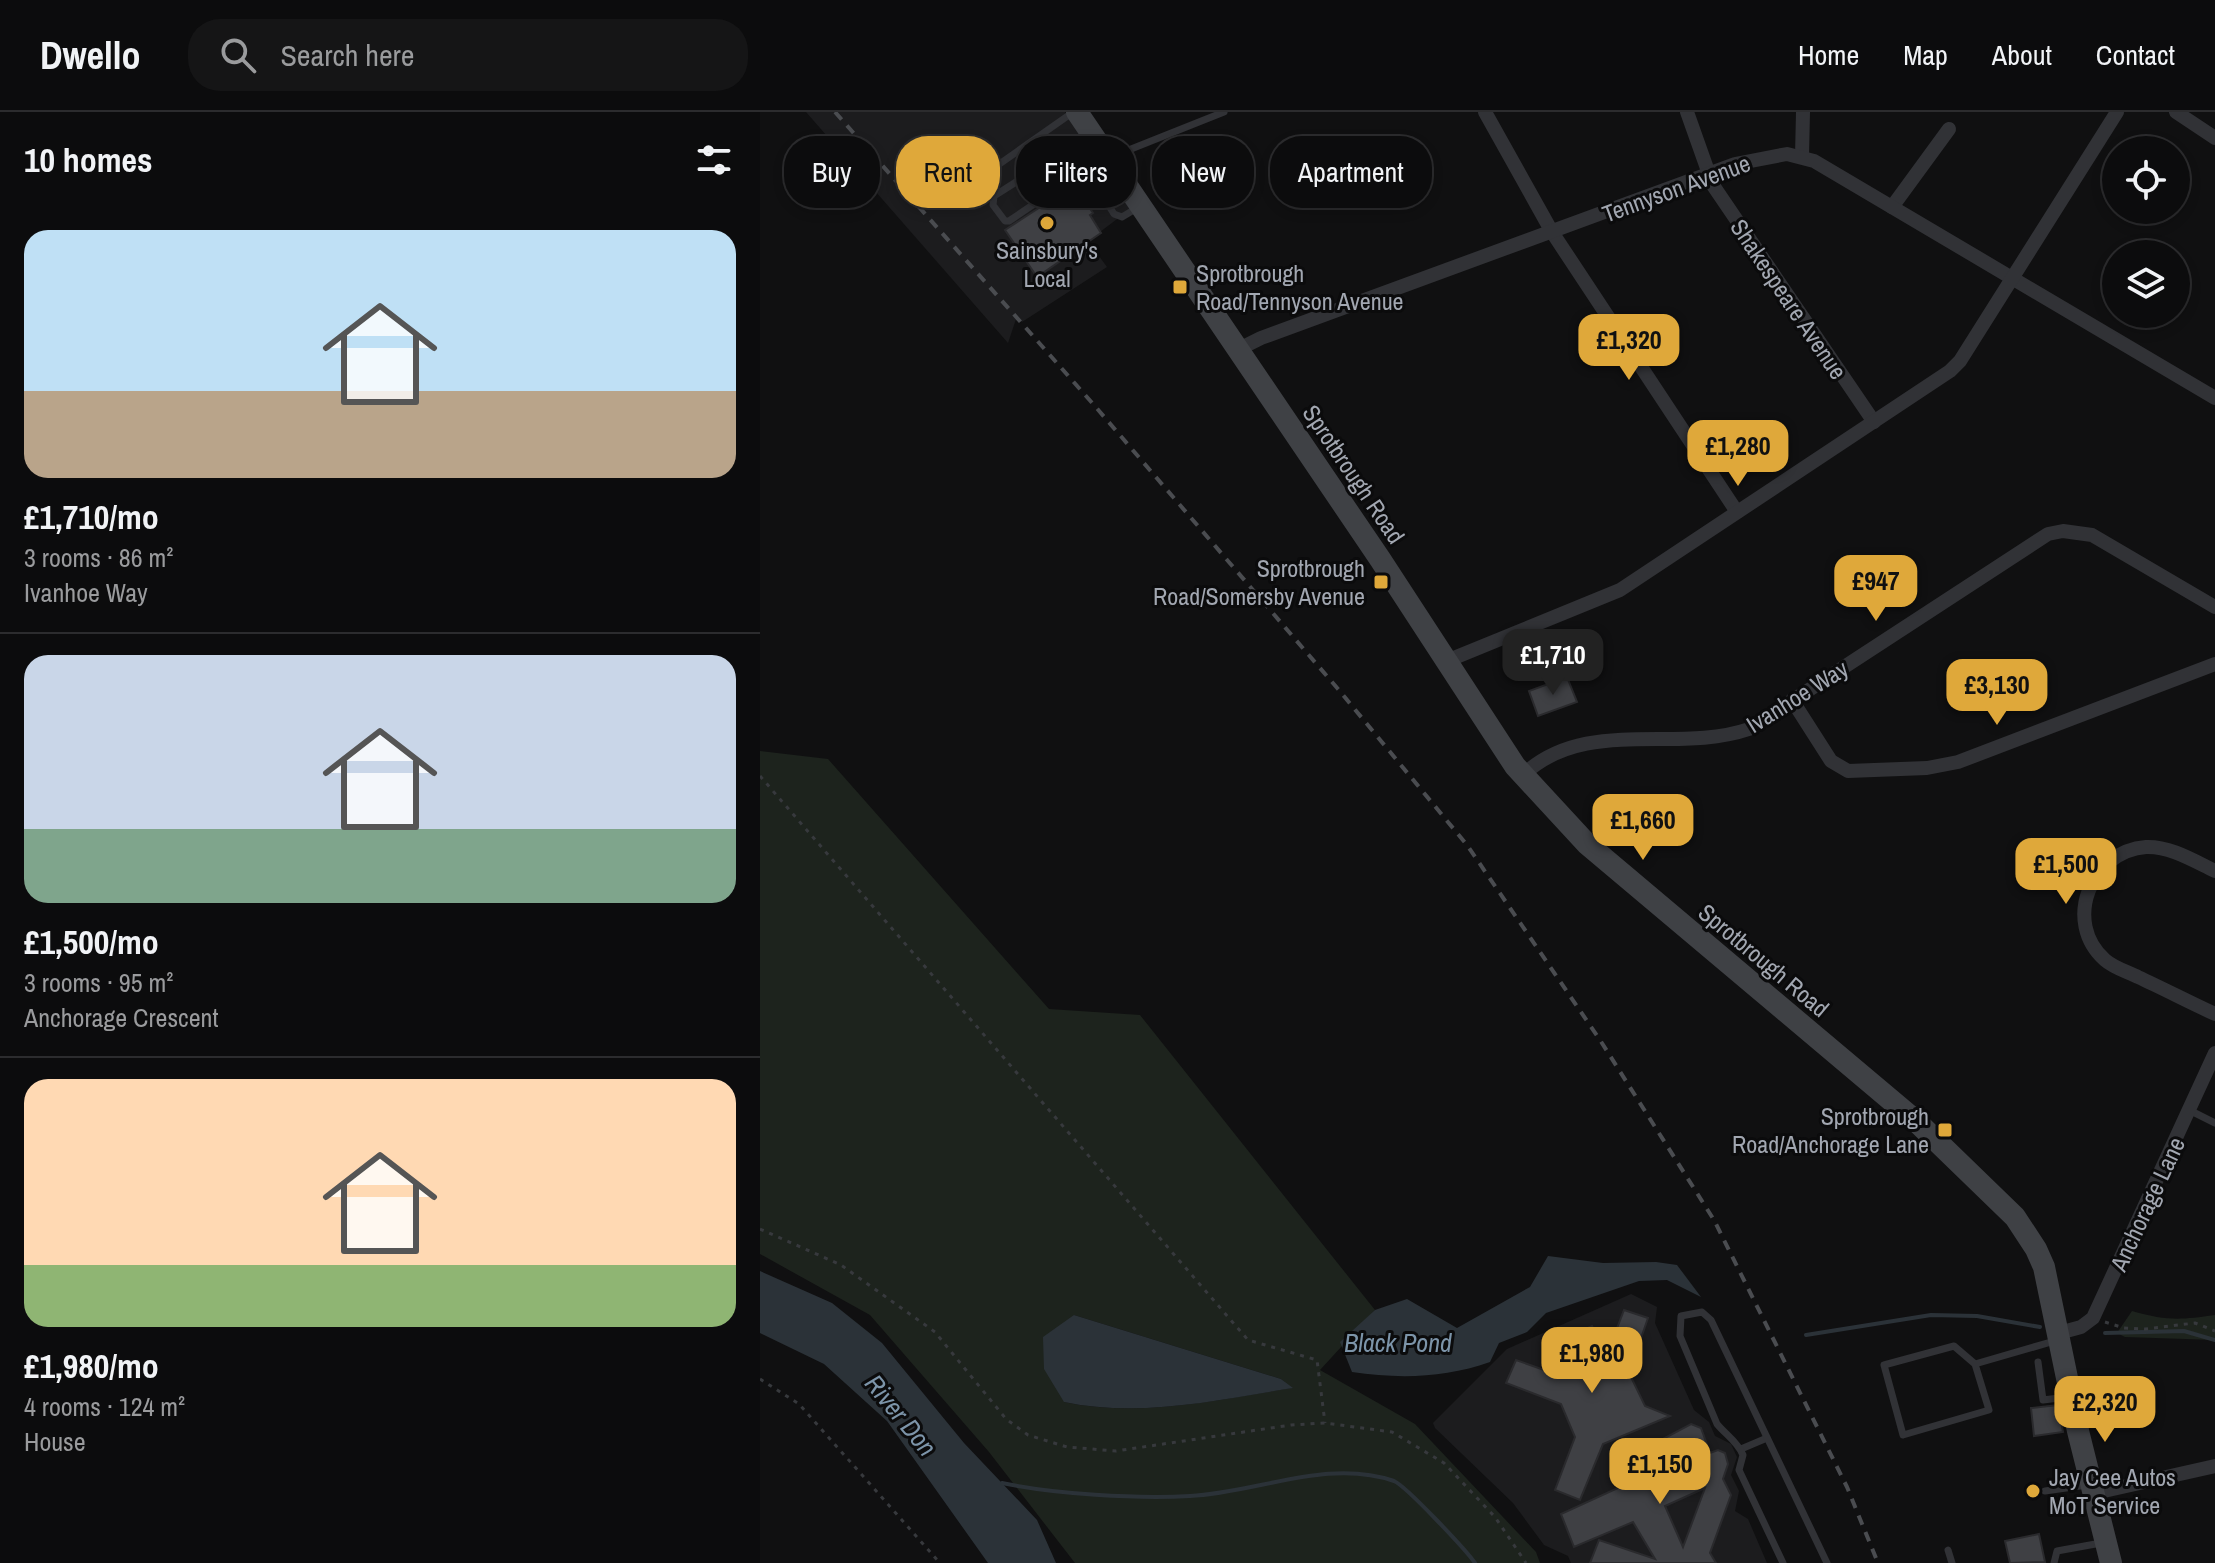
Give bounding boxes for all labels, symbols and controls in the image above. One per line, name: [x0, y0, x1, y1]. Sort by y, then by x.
search box: [188, 19, 748, 91]
text: Dwello: [40, 30, 140, 81]
icon: search: [216, 33, 260, 77]
text: Search here: [280, 35, 414, 75]
text: Home: [1798, 36, 1859, 74]
text: Map: [1903, 36, 1948, 74]
text: About: [1992, 36, 2052, 74]
text: Contact: [2096, 36, 2175, 74]
chip: Buy: [784, 136, 880, 208]
chip: Rent: [896, 136, 1000, 208]
chip: Filters: [1016, 136, 1136, 208]
chip: New: [1152, 136, 1254, 208]
chip: Apartment: [1270, 136, 1432, 208]
map controls: [2102, 136, 2190, 328]
button: locate: [2102, 136, 2190, 224]
text: 10 homes: [24, 137, 153, 183]
icon: filters: [692, 138, 736, 182]
street label: Tennyson Avenue: [1598, 146, 1754, 230]
street label: Shakespeare Avenue: [1724, 213, 1854, 385]
marker: Sainsbury's Local: [1038, 214, 1056, 232]
place label: Sainsbury's Local: [996, 234, 1098, 294]
button: layers: [2102, 240, 2190, 328]
place label: Sprotbrough Road/Tennyson Avenue: [1196, 257, 1404, 317]
marker: Sprotbrough Road/Tennyson Avenue: [1171, 278, 1189, 296]
icon: home: [308, 282, 452, 426]
pin: £1,320: [1564, 314, 1694, 382]
text: £1,320: [1596, 322, 1662, 357]
street label: Sprotbrough Road: [1296, 398, 1412, 550]
pin: £1,280: [1673, 420, 1803, 488]
text: £1,280: [1705, 428, 1771, 463]
text: £1,710/mo: [24, 494, 159, 540]
text: 3 rooms · 86 m²: [24, 540, 173, 575]
place label: Sprotbrough Road/Somersby Avenue: [1153, 552, 1365, 612]
pin: £947: [1829, 555, 1923, 623]
text: £947: [1852, 563, 1900, 598]
marker: Sprotbrough Road/Somersby Avenue: [1372, 573, 1390, 591]
text: Ivanhoe Way: [24, 575, 148, 610]
pin: £1,710: [1488, 629, 1618, 697]
text: £1,710: [1520, 637, 1586, 672]
street label: Ivanhoe Way: [1740, 652, 1854, 740]
pin: £3,130: [1932, 659, 2062, 727]
text: £3,130: [1964, 667, 2030, 702]
icon: home: [308, 707, 452, 851]
pin: £1,660: [1578, 794, 1708, 862]
text: £1,660: [1610, 802, 1676, 837]
pin: £1,500: [2001, 838, 2131, 906]
text: £1,500: [2033, 846, 2099, 881]
street label: Sprotbrough Road: [1692, 896, 1836, 1024]
text: £1,500/mo: [24, 919, 159, 965]
text: 3 rooms · 95 m²: [24, 965, 173, 1000]
text: Anchorage Crescent: [24, 1000, 218, 1035]
place label: Sprotbrough Road/Anchorage Lane: [1732, 1100, 1929, 1160]
marker: Sprotbrough Road/Anchorage Lane: [1936, 1121, 1954, 1139]
icon: home: [308, 1131, 452, 1275]
street label: Anchorage Lane: [2102, 1132, 2192, 1277]
water label: Black Pond: [1344, 1325, 1452, 1360]
pin: £1,980: [1527, 1327, 1657, 1395]
text: £1,980: [1559, 1335, 1625, 1370]
text: £1,980/mo: [24, 1343, 159, 1389]
water label: River Don: [857, 1367, 945, 1463]
pin: £2,320: [2040, 1376, 2170, 1444]
text: £2,320: [2072, 1384, 2138, 1419]
text: 4 rooms · 124 m²: [24, 1389, 185, 1424]
text: House: [24, 1424, 86, 1459]
pin: £1,150: [1595, 1438, 1725, 1506]
text: £1,150: [1627, 1446, 1693, 1481]
place label: Jay Cee Autos MoT Service: [2049, 1461, 2176, 1521]
marker: Jay Cee Autos MoT Service: [2024, 1482, 2042, 1500]

